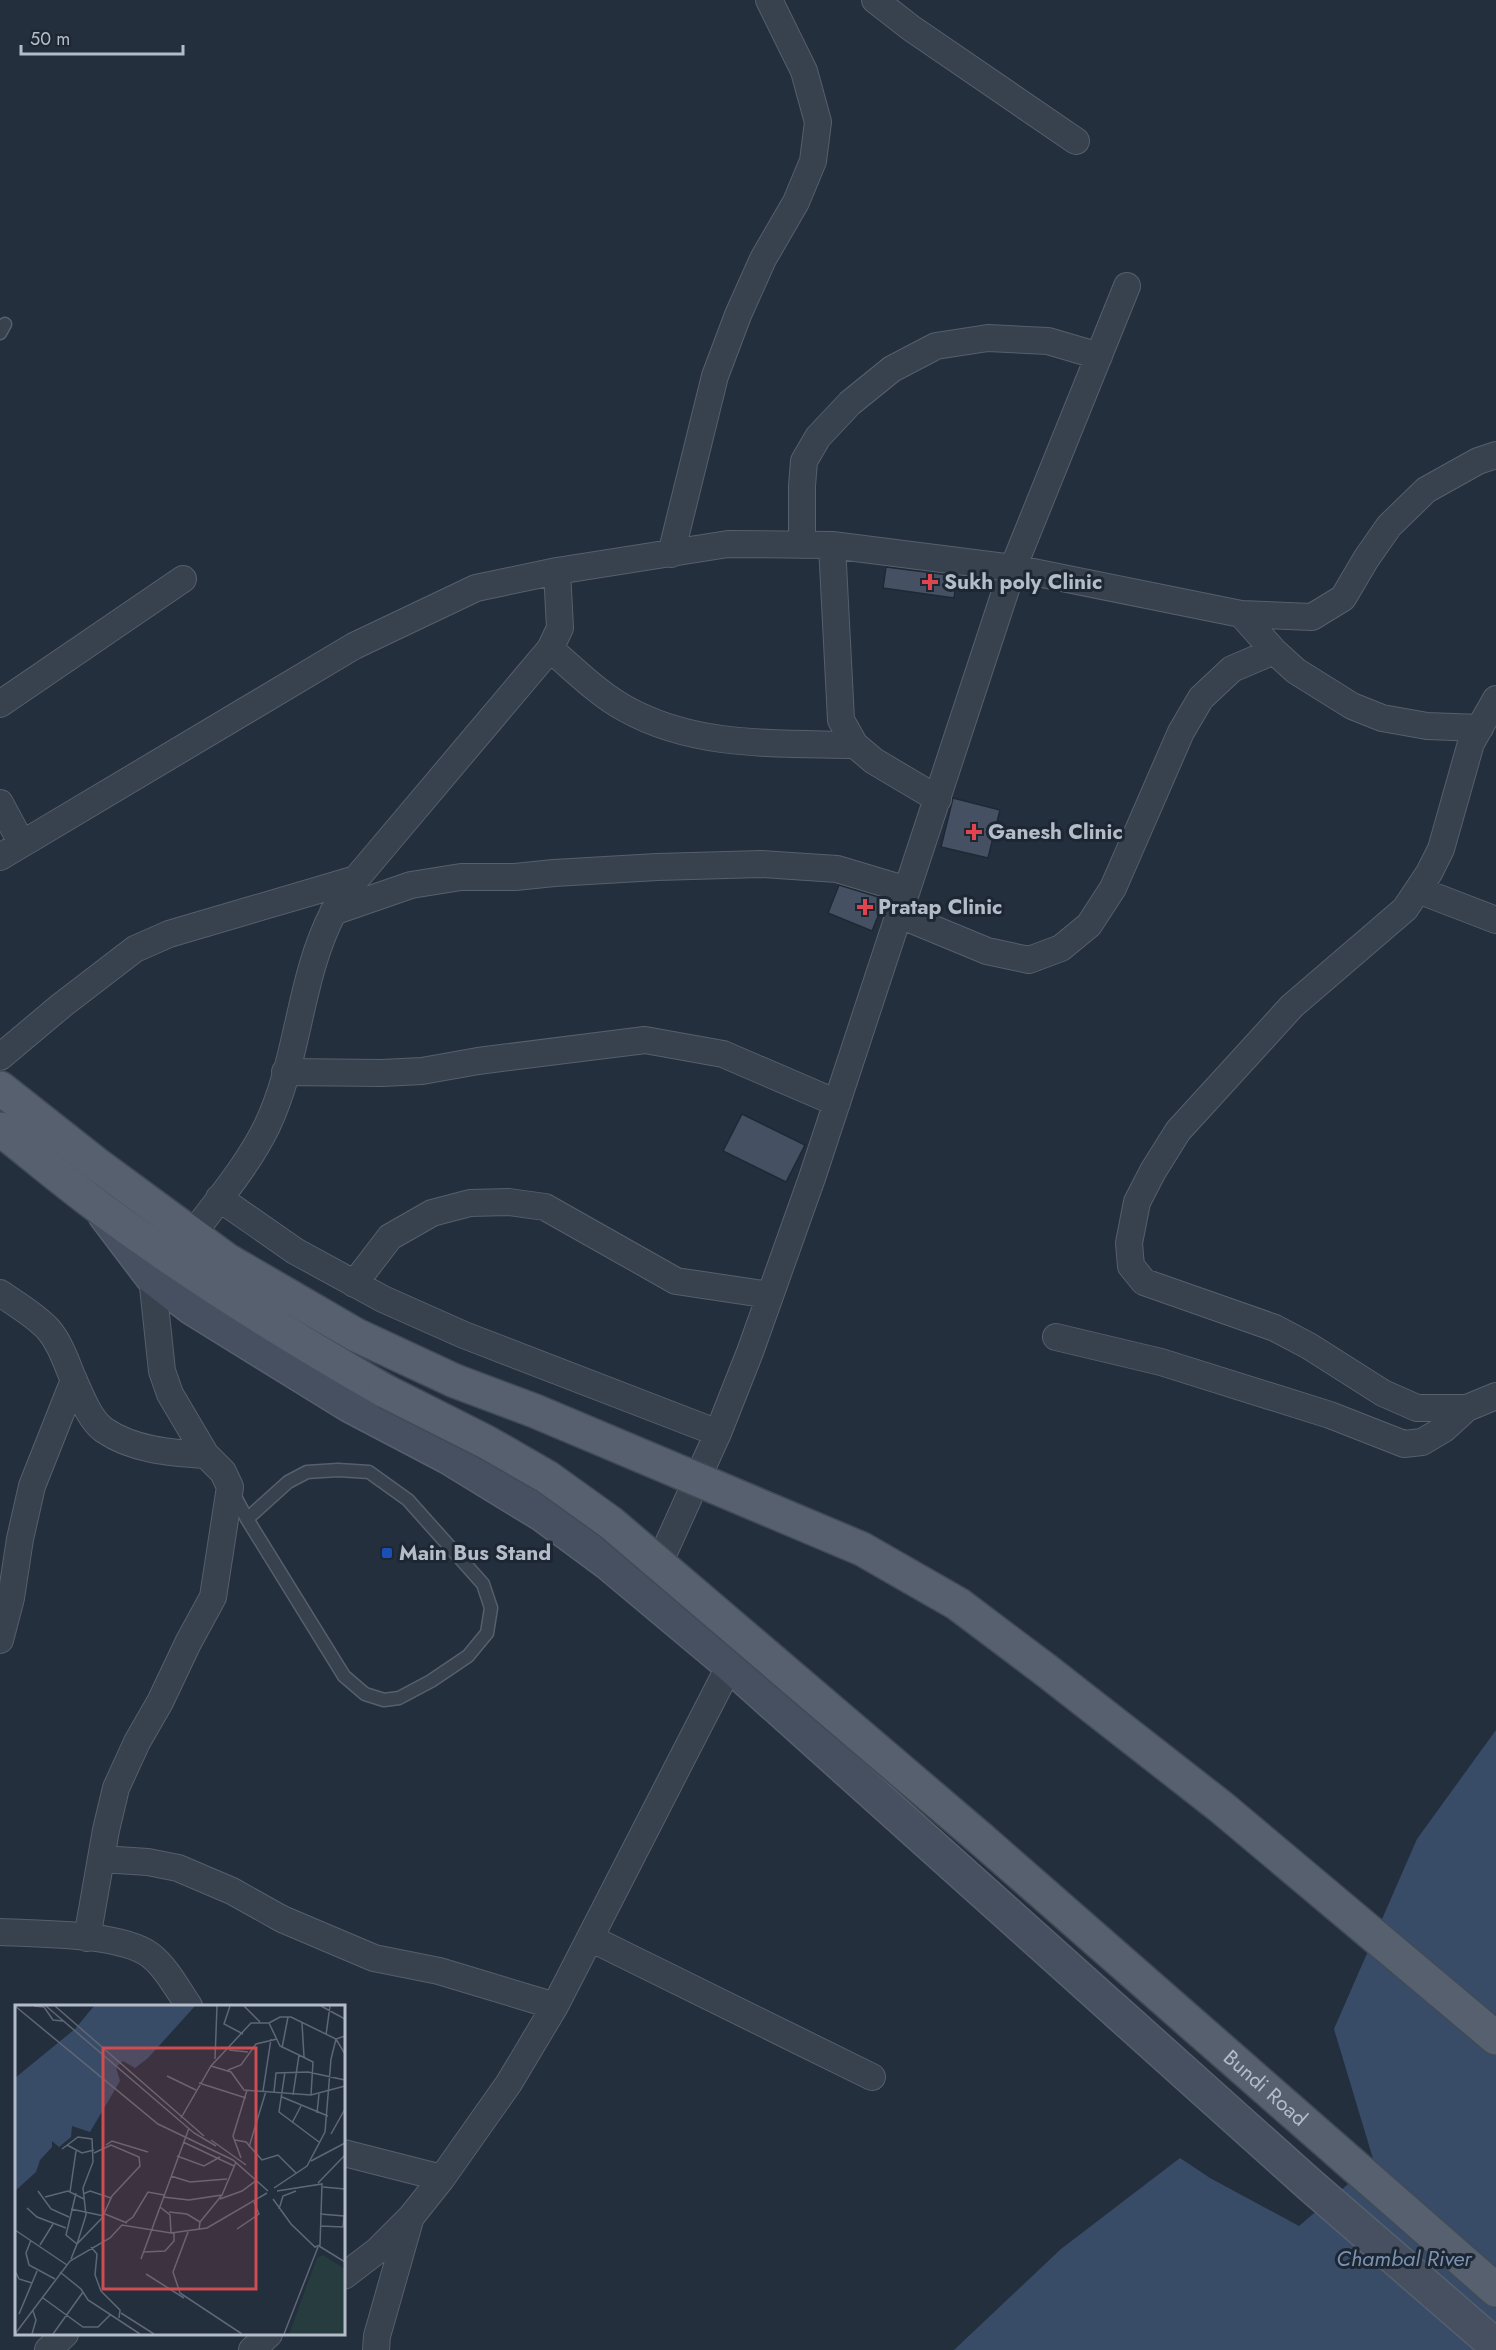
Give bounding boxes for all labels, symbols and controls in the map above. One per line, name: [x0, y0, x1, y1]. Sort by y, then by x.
scale bar: [21, 18, 183, 56]
text: 50 m: [30, 26, 70, 52]
place label: Sukh poly Clinic: [944, 567, 1102, 597]
marker: Sukh poly Clinic: [921, 573, 939, 591]
place label: Ganesh Clinic: [988, 817, 1123, 847]
marker: Ganesh Clinic: [965, 823, 983, 841]
place label: Pratap Clinic: [878, 892, 1002, 922]
marker: Pratap Clinic: [856, 898, 874, 916]
place label: Main Bus Stand: [399, 1538, 551, 1568]
marker: Main Bus Stand: [380, 1546, 394, 1560]
inset map: [15, 2005, 345, 2335]
street label: Bundi Road: [1217, 2043, 1314, 2133]
water label: Chambal River: [1336, 2242, 1473, 2274]

